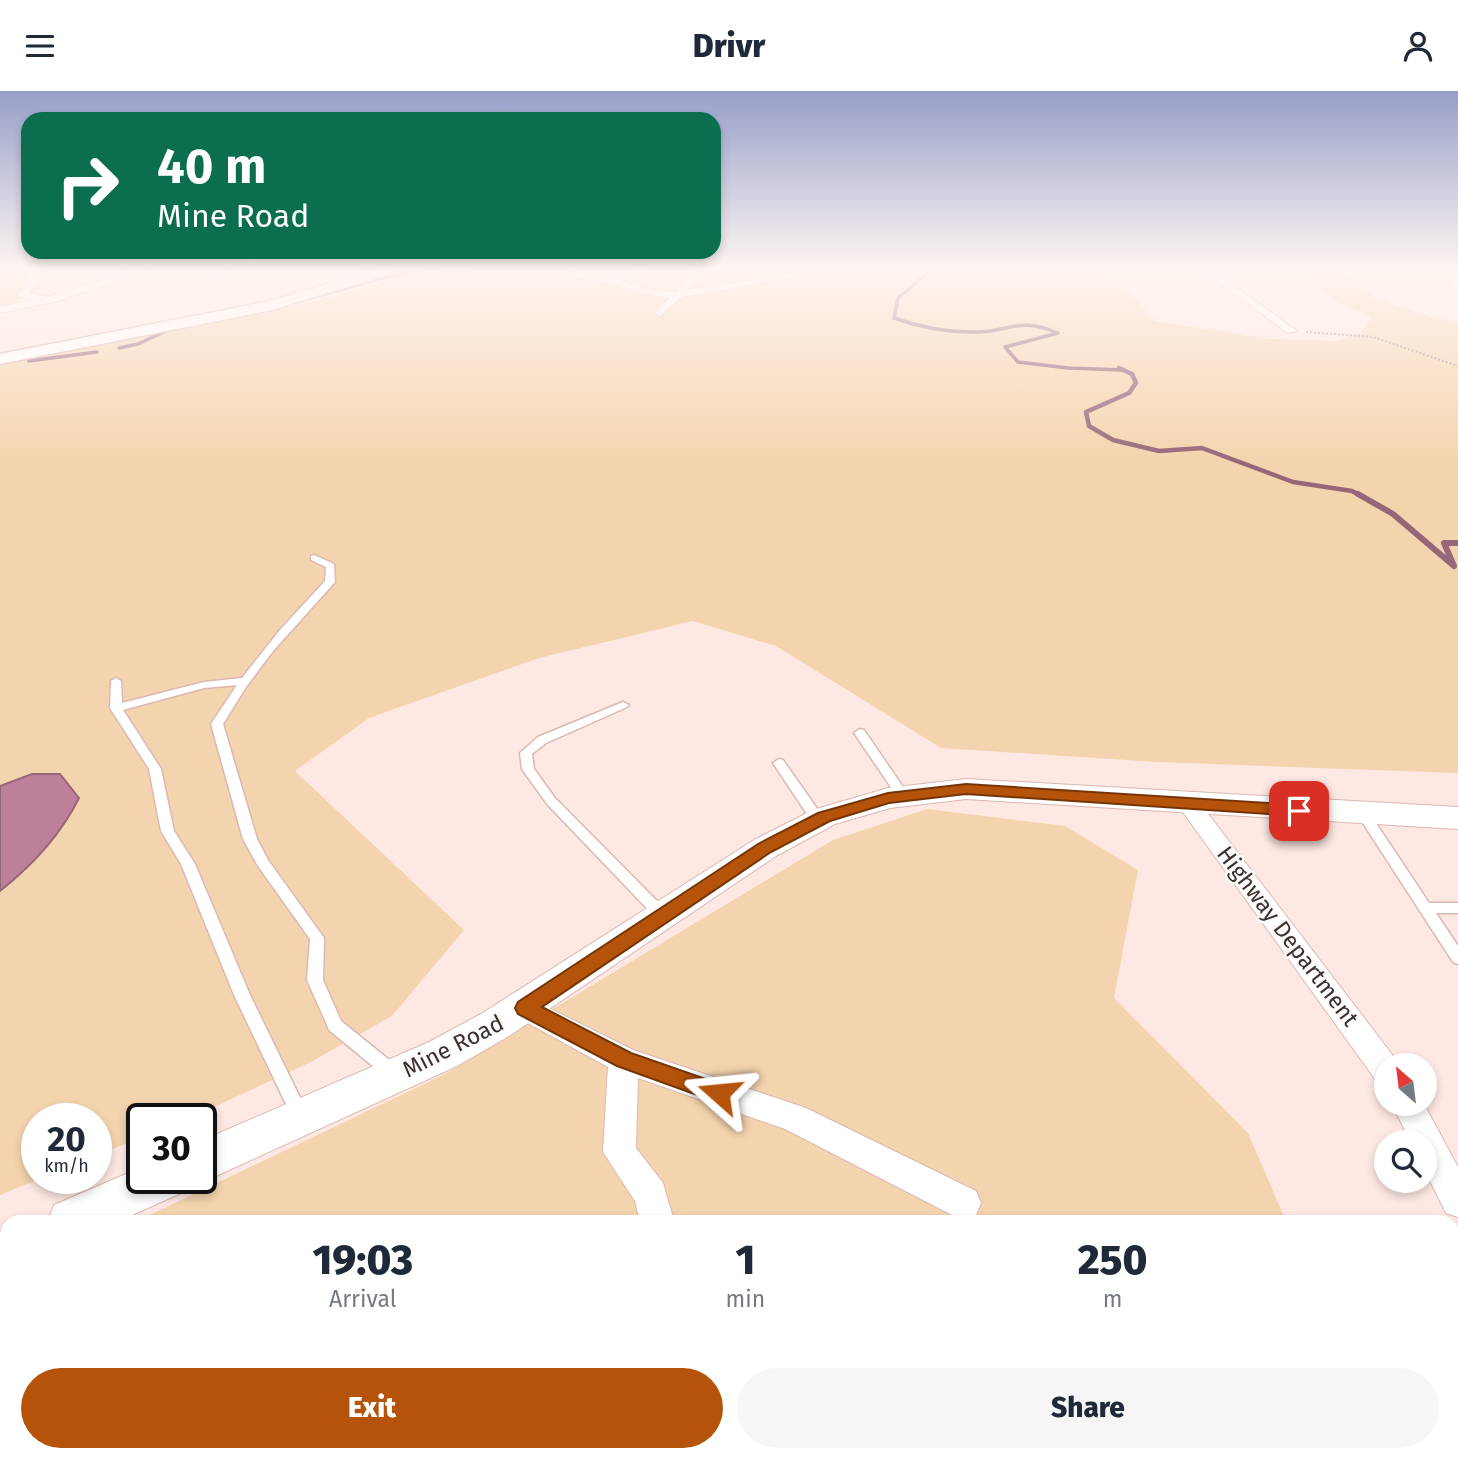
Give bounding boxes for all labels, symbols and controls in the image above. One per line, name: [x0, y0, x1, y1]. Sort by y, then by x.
icon: menu: [21, 27, 59, 65]
text: Drivr: [693, 27, 765, 65]
icon: person: [1399, 27, 1437, 65]
text: 40 m: [157, 137, 266, 196]
icon: right: [42, 140, 133, 231]
text: Mine Road: [157, 197, 309, 235]
pin: [1269, 781, 1329, 841]
icon: arrive: [1280, 792, 1318, 830]
street label: Highway Department: [1211, 841, 1365, 1032]
street label: Mine Road: [398, 1009, 508, 1083]
north arrow: [1374, 1053, 1437, 1117]
map controls: [1374, 1053, 1437, 1193]
position arrow: [682, 1056, 756, 1130]
speed limit sign: 30: [126, 1103, 217, 1194]
text: 20: [47, 1118, 86, 1160]
button: search: [1374, 1130, 1437, 1193]
text: km/h: [44, 1155, 89, 1177]
text: 19:03: [312, 1235, 413, 1285]
text: 1: [735, 1235, 755, 1285]
text: 250: [1078, 1235, 1148, 1285]
text: Arrival: [329, 1285, 396, 1313]
text: min: [726, 1285, 765, 1313]
text: m: [1103, 1285, 1122, 1313]
button: Exit: [21, 1368, 723, 1448]
button: Share: [737, 1368, 1439, 1448]

